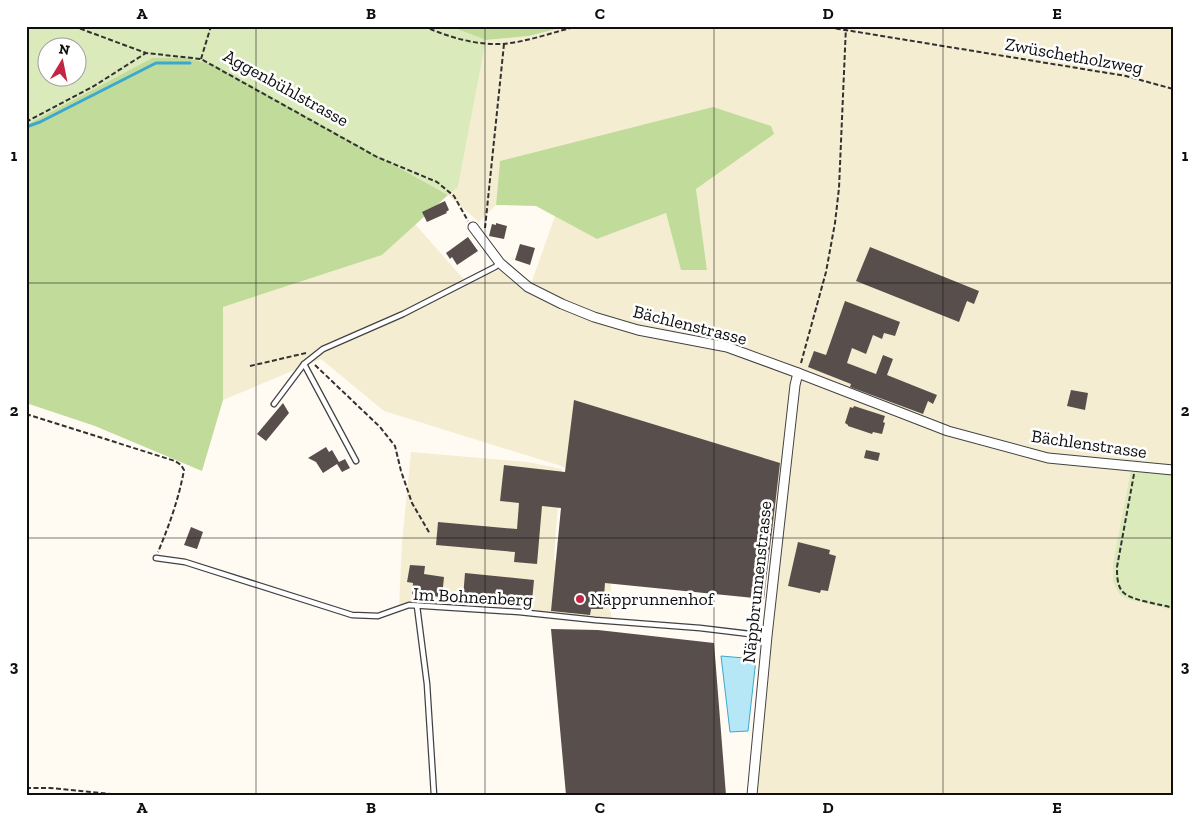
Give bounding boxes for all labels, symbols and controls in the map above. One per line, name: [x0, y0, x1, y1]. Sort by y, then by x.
text: A: [137, 4, 148, 23]
text: B: [366, 4, 376, 23]
text: C: [595, 4, 605, 23]
text: D: [822, 4, 834, 23]
text: E: [1052, 4, 1062, 23]
street label: Zwüschetholzweg: [1003, 33, 1145, 79]
north arrow: [38, 38, 88, 88]
text: N: [57, 40, 71, 59]
street label: Aggenbühlstrasse: [220, 45, 352, 131]
text: 1: [11, 146, 18, 165]
text: 1: [1182, 146, 1189, 165]
street label: Bächlenstrasse: [631, 300, 749, 350]
text: 2: [10, 401, 19, 420]
text: 2: [1181, 401, 1190, 420]
street label: Bächlenstrasse: [1030, 425, 1148, 463]
street label: Näppbrunnenstrasse: [738, 500, 776, 664]
street label: Im Bohnenberg: [412, 583, 534, 611]
place label: Näpprunnenhof: [590, 588, 715, 610]
marker: Näpprunnenhof: [574, 593, 586, 605]
text: 3: [10, 657, 19, 676]
text: 3: [1181, 657, 1190, 676]
text: A: [137, 798, 148, 817]
text: B: [366, 798, 376, 817]
text: C: [595, 798, 605, 817]
text: D: [822, 798, 834, 817]
text: E: [1052, 798, 1062, 817]

